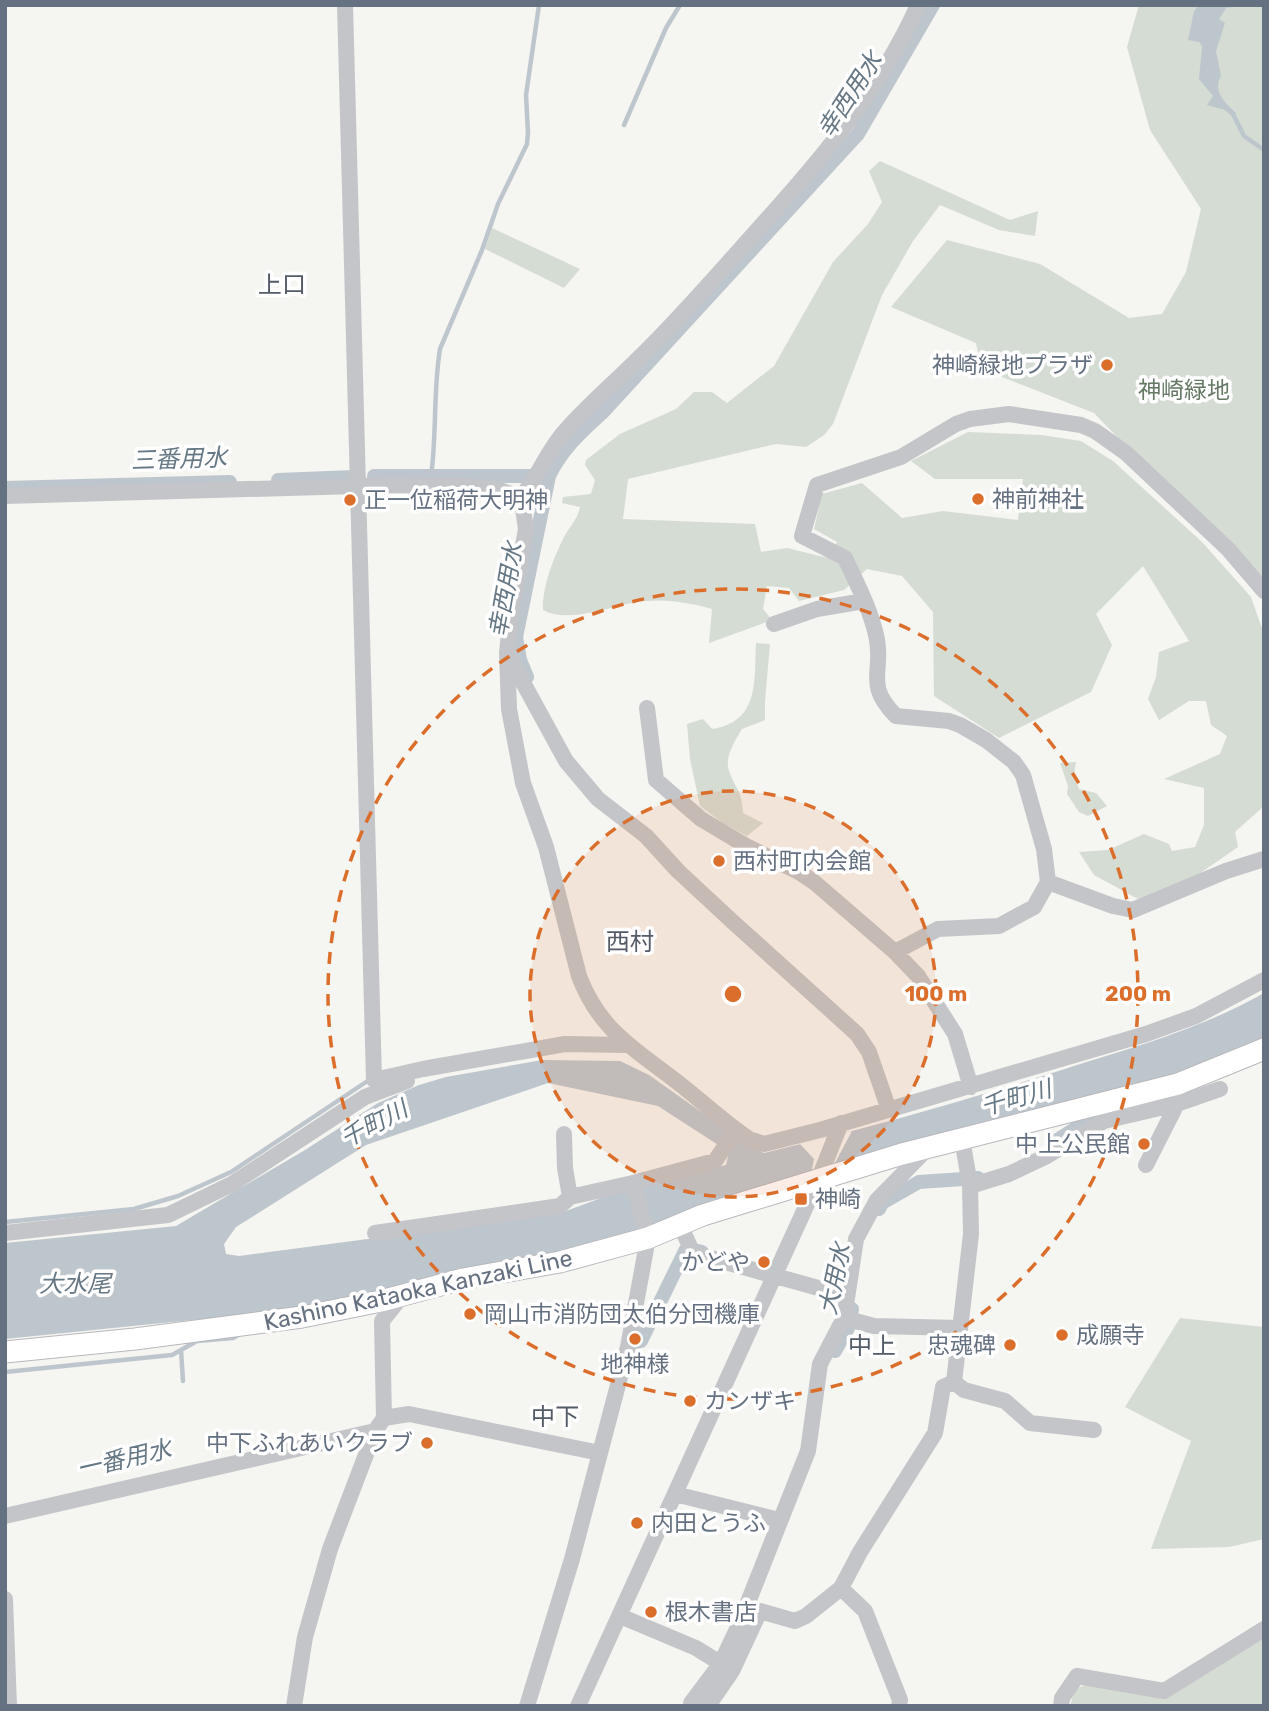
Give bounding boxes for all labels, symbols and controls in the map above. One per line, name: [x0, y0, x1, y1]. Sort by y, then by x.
water label: 幸西用水: [812, 45, 890, 143]
district label: 上口: [258, 271, 306, 299]
place label: 神崎緑地プラザ: [932, 351, 1093, 379]
marker: 神崎緑地プラザ: [1099, 357, 1115, 373]
park label: 神崎緑地: [1138, 376, 1230, 404]
water label: 三番用水: [131, 443, 230, 475]
place label: 神前神社: [992, 485, 1084, 513]
place label: 正一位稲荷大明神: [364, 486, 548, 514]
marker: 神前神社: [970, 491, 986, 507]
marker: 正一位稲荷大明神: [342, 492, 358, 508]
water label: 幸西用水: [484, 537, 529, 640]
place label: 西村町内会館: [733, 847, 871, 875]
marker: 西村町内会館: [711, 853, 727, 869]
district label: 西村: [606, 928, 654, 956]
text: 100 m: [905, 981, 967, 1006]
text: 200 m: [1105, 981, 1171, 1006]
centre of rings: [721, 982, 745, 1006]
water label: 千町川: [978, 1074, 1057, 1121]
water label: 千町川: [336, 1093, 415, 1153]
place label: 中上公民館: [1015, 1130, 1130, 1158]
marker: 中上公民館: [1136, 1136, 1152, 1152]
place label: 神崎: [815, 1185, 861, 1213]
marker: 神崎: [793, 1191, 809, 1207]
water label: 大用水: [814, 1238, 857, 1317]
street label: Kashino Kataoka Kanzaki Line: [261, 1244, 575, 1336]
place label: かどや: [681, 1248, 750, 1276]
marker: かどや: [756, 1254, 772, 1270]
water label: 大水尾: [39, 1270, 113, 1298]
place label: 岡山市消防団太伯分団機庫: [484, 1300, 760, 1328]
marker: 岡山市消防団太伯分団機庫: [462, 1306, 478, 1322]
place label: 成願寺: [1076, 1321, 1145, 1349]
marker: 成願寺: [1054, 1327, 1070, 1343]
marker: 地神様: [627, 1331, 643, 1347]
place label: 忠魂碑: [927, 1331, 996, 1359]
district label: 中上: [848, 1332, 896, 1360]
marker: 忠魂碑: [1002, 1337, 1018, 1353]
place label: 地神様: [601, 1350, 670, 1378]
place label: カンザキ: [704, 1387, 796, 1415]
marker: カンザキ: [682, 1393, 698, 1409]
district label: 中下: [531, 1403, 579, 1431]
place label: 中下ふれあいクラブ: [206, 1429, 413, 1457]
water label: 一番用水: [74, 1434, 177, 1483]
marker: 中下ふれあいクラブ: [419, 1435, 435, 1451]
place label: 内田とうふ: [651, 1509, 766, 1537]
marker: 内田とうふ: [629, 1515, 645, 1531]
place label: 根木書店: [665, 1598, 757, 1626]
marker: 根木書店: [643, 1604, 659, 1620]

